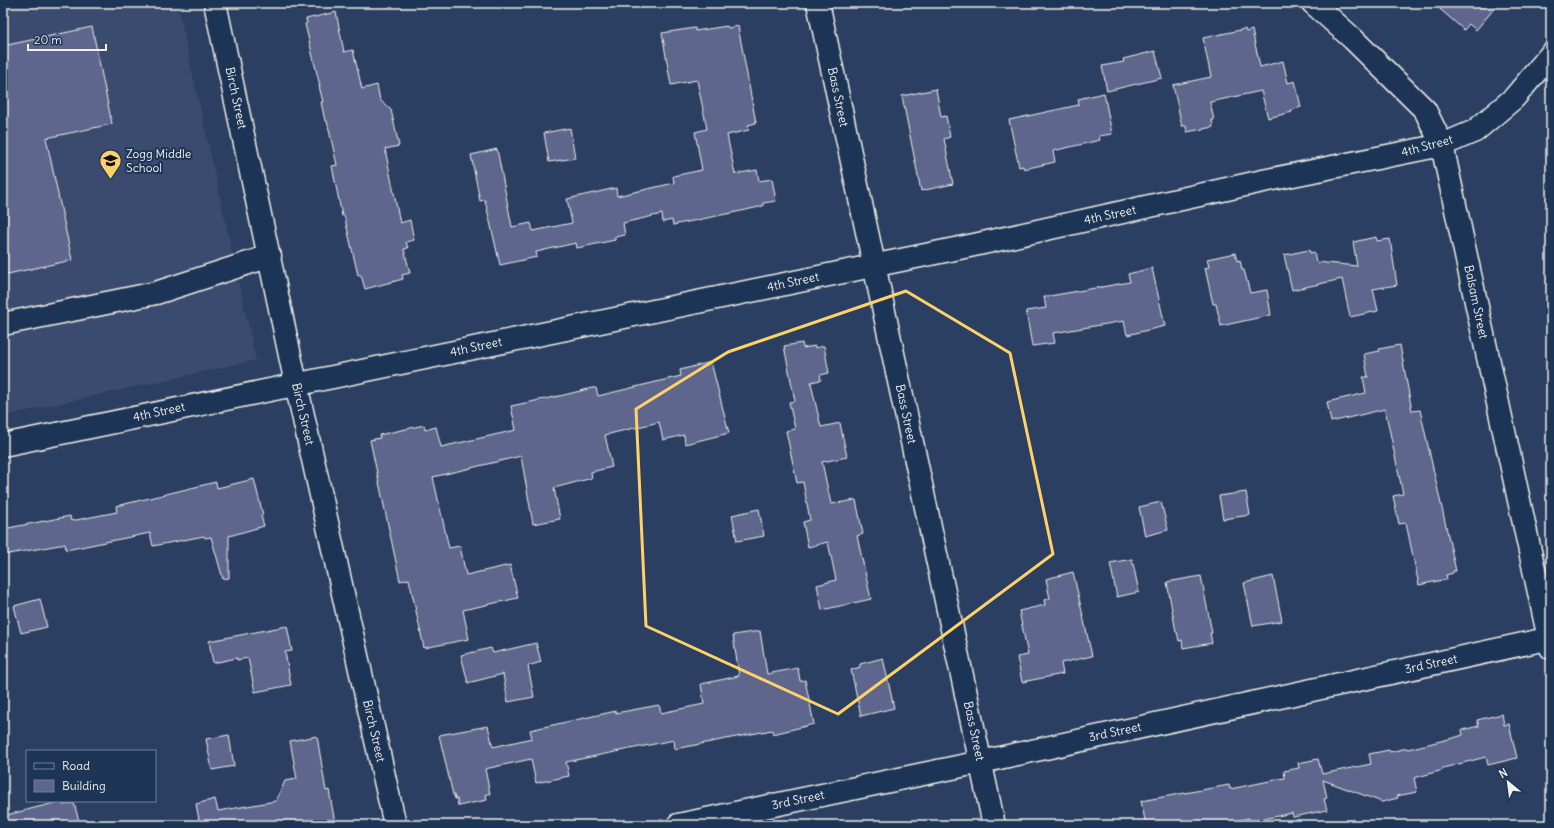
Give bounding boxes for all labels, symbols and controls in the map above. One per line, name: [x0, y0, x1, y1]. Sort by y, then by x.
scale bar: [28, 26, 106, 52]
text: 20 m: [34, 32, 62, 47]
street label: Birch Street: [223, 65, 250, 130]
street label: Bass Street: [825, 66, 852, 128]
street label: 4th Street: [1399, 131, 1454, 160]
place label: Zogg Middle School: [126, 146, 191, 175]
school or university icon: Zogg Middle School: [97, 148, 123, 181]
street label: 4th Street: [1083, 202, 1137, 227]
street label: Balsam Street: [1461, 264, 1492, 340]
street label: 4th Street: [766, 269, 820, 294]
street label: 4th Street: [449, 334, 503, 359]
street label: Birch Street: [289, 381, 318, 446]
street label: Bass Street: [893, 383, 920, 445]
street label: 4th Street: [132, 399, 186, 424]
street label: 3rd Street: [1403, 651, 1459, 676]
street label: Birch Street: [360, 698, 389, 763]
street label: Bass Street: [961, 700, 988, 762]
street label: 3rd Street: [1087, 719, 1143, 744]
legend: [26, 750, 156, 802]
text: Road: [62, 758, 90, 773]
north arrow: [1488, 762, 1528, 802]
text: N: [1496, 765, 1510, 781]
text: Building: [62, 778, 106, 793]
street label: 3rd Street: [770, 787, 826, 812]

